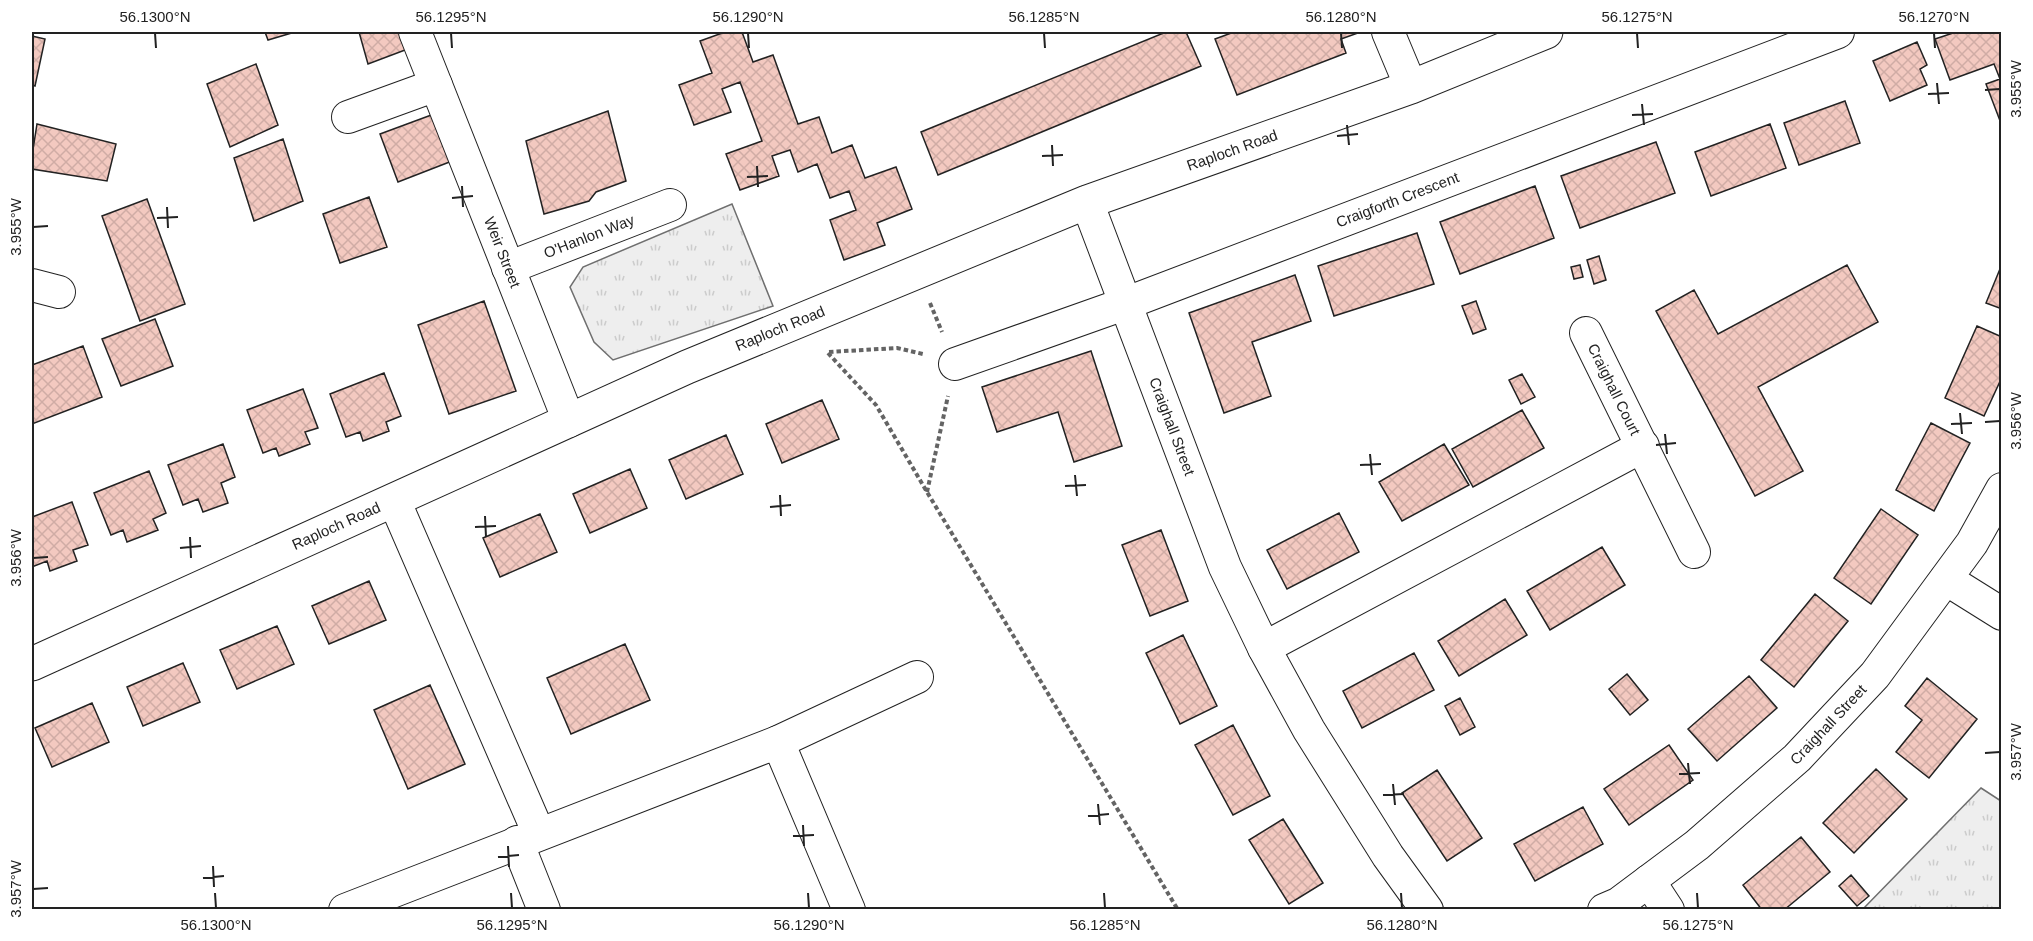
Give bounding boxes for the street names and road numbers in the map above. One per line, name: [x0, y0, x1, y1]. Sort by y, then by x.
street label: Raploch Road: [1184, 126, 1280, 174]
street label: Craigforth Crescent: [1334, 168, 1462, 231]
street label: O'Hanlon Way: [541, 211, 637, 261]
street label: Weir Street: [481, 214, 525, 291]
street label: Raploch Road: [733, 302, 827, 354]
street label: Craighall Court: [1585, 341, 1644, 439]
street label: Craighall Street: [1146, 375, 1199, 478]
street label: Raploch Road: [289, 498, 383, 553]
street label: Craighall Street: [1786, 680, 1870, 768]

